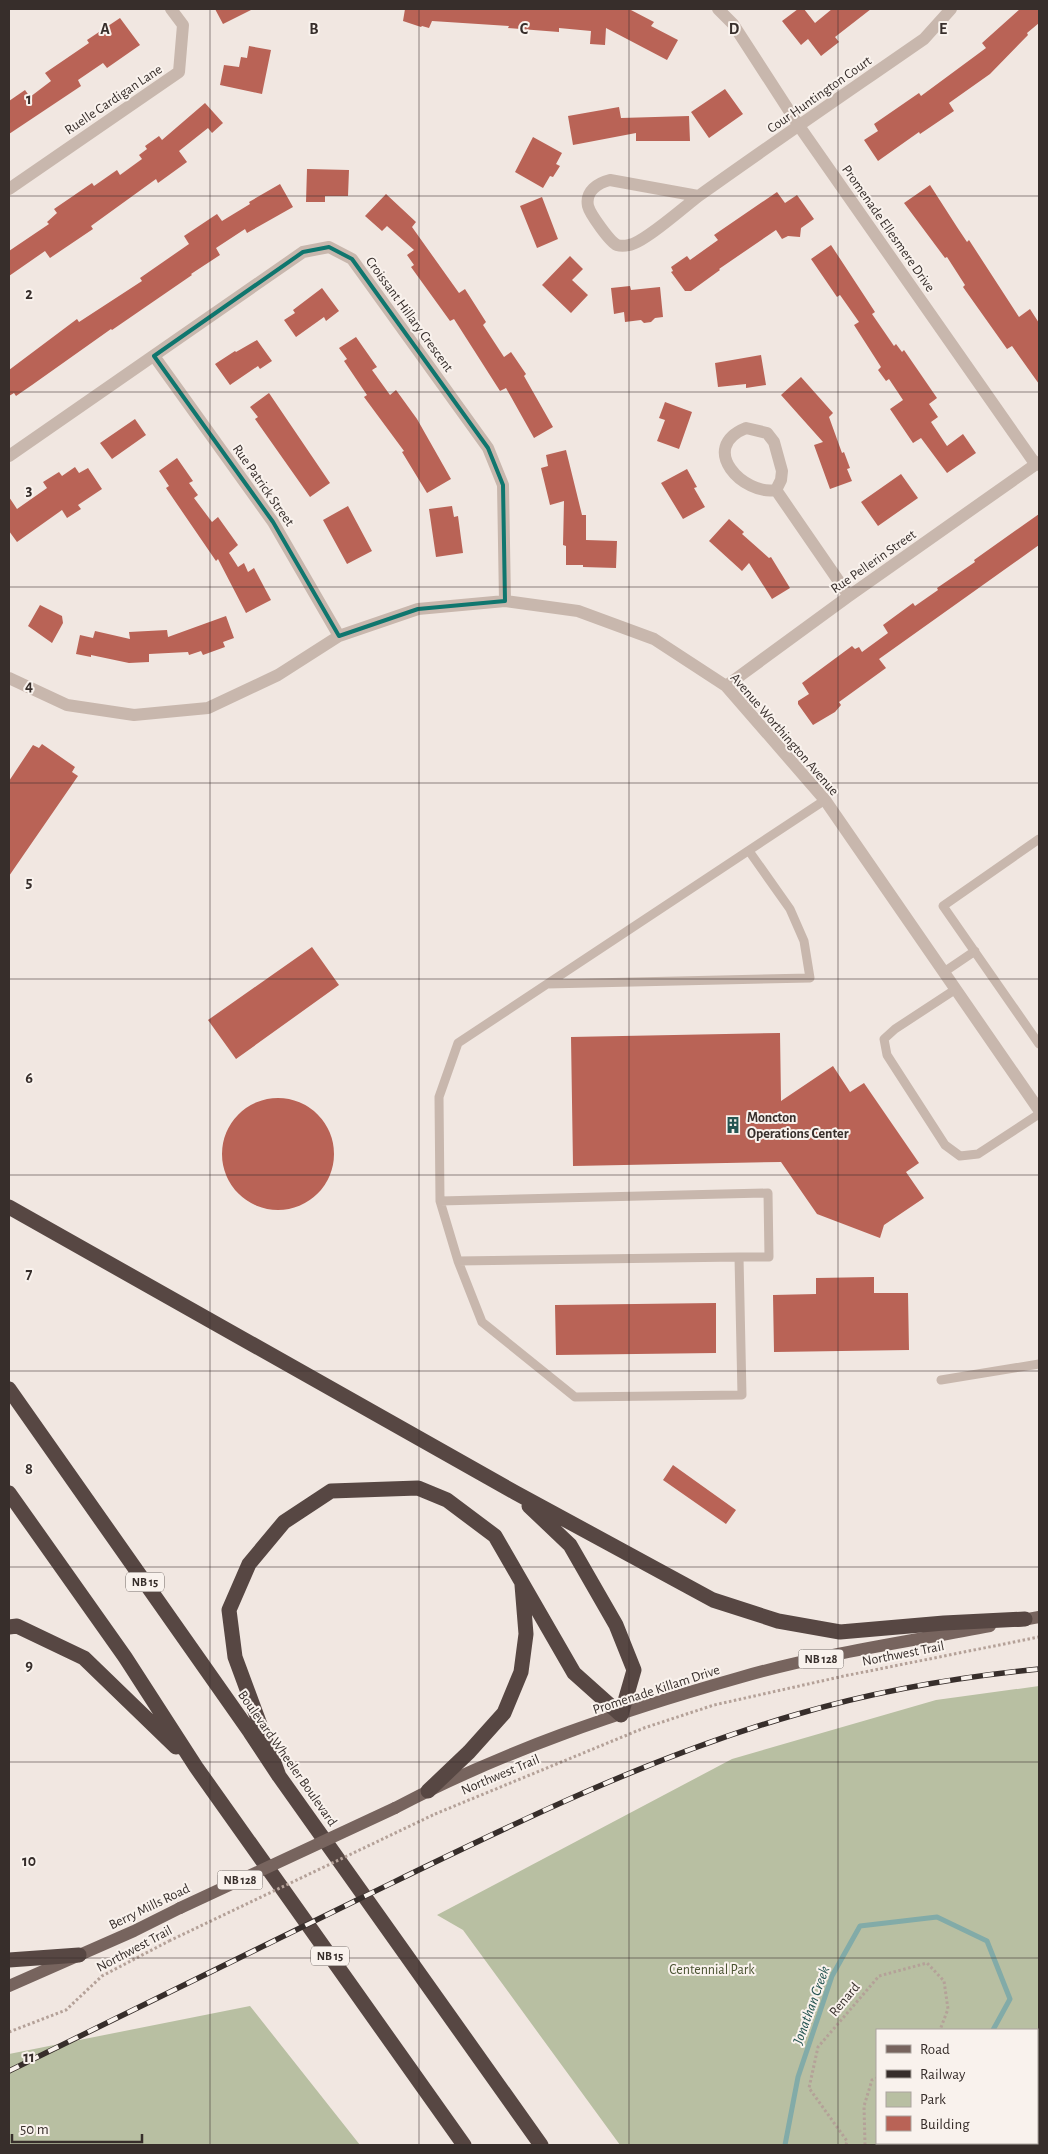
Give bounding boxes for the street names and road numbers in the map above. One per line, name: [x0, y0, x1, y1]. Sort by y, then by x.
street label: Cour Huntington Court: [765, 53, 875, 136]
street label: Ruelle Cardigan Lane: [62, 62, 165, 137]
street label: Promenade Ellesmere Drive: [839, 163, 937, 294]
street label: Croissant Hillary Crescent: [363, 255, 456, 375]
street label: Rue Patrick Street: [230, 442, 297, 529]
street label: Rue Pellerin Street: [828, 527, 919, 596]
street label: Avenue Worthington Avenue: [728, 671, 841, 798]
road number: NB 15: [126, 1572, 164, 1591]
street label: Northwest Trail: [861, 1639, 945, 1669]
road number: NB 128: [798, 1650, 844, 1668]
street label: Promenade Killam Drive: [591, 1663, 722, 1717]
street label: Boulevard Wheeler Boulevard: [235, 1688, 339, 1829]
street label: Northwest Trail: [459, 1752, 541, 1798]
road number: NB 128: [218, 1870, 262, 1890]
street label: Berry Mills Road: [107, 1881, 192, 1932]
street label: Northwest Trail: [94, 1923, 175, 1975]
road number: NB 15: [311, 1946, 349, 1965]
street label: Renard: [827, 1980, 863, 2019]

